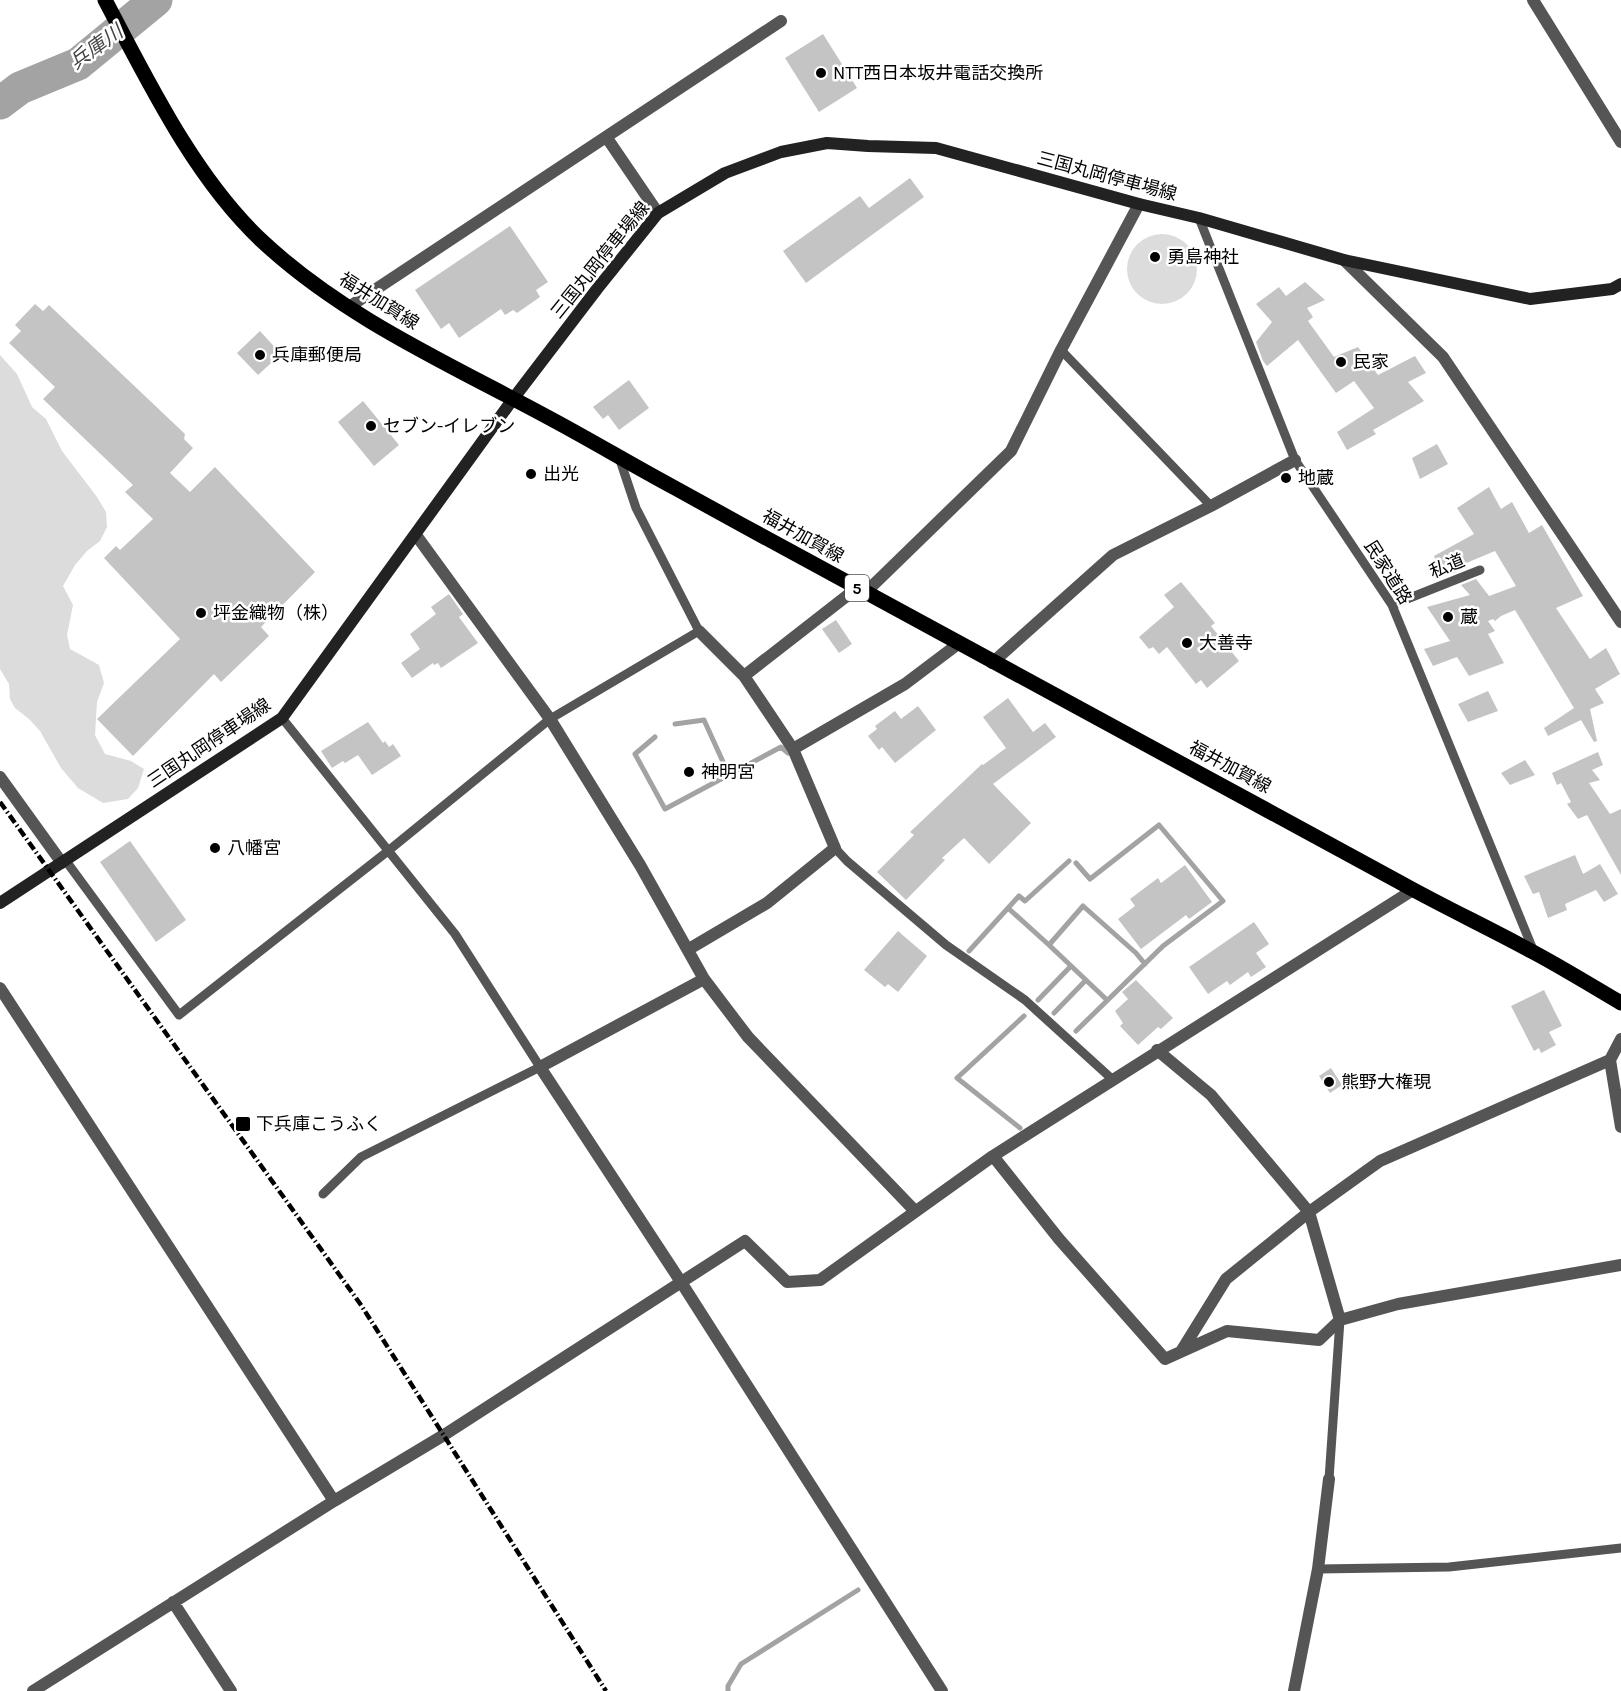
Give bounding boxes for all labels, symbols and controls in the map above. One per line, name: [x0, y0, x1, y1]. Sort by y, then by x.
water label: 兵庫川: [65, 19, 129, 74]
place label: NTT西日本坂井電話交換所: [833, 62, 1043, 84]
marker: NTT西日本坂井電話交換所: [814, 66, 828, 80]
street label: 三国丸岡停車場線: [1035, 147, 1179, 205]
street label: 三国丸岡停車場線: [546, 197, 654, 323]
place label: 勇島神社: [1167, 246, 1239, 268]
marker: 勇島神社: [1148, 250, 1162, 264]
street label: 福井加賀線: [335, 268, 423, 334]
place label: 兵庫郵便局: [272, 344, 362, 366]
marker: 兵庫郵便局: [253, 348, 267, 362]
place label: 民家: [1353, 351, 1389, 373]
marker: 民家: [1334, 355, 1348, 369]
place label: セブン-イレブン: [383, 415, 515, 437]
marker: セブン-イレブン: [364, 419, 378, 433]
place label: 出光: [543, 463, 579, 485]
marker: 出光: [524, 467, 538, 481]
place label: 地蔵: [1298, 467, 1334, 489]
marker: 地蔵: [1279, 471, 1293, 485]
street label: 福井加賀線: [758, 505, 848, 567]
street label: 民家道路: [1360, 536, 1416, 608]
street label: 私道: [1426, 549, 1468, 583]
road number: 5: [845, 575, 869, 601]
place label: 坪金織物（株）: [213, 602, 339, 624]
marker: 坪金織物（株）: [194, 606, 208, 620]
place label: 蔵: [1460, 606, 1478, 628]
marker: 蔵: [1441, 610, 1455, 624]
place label: 大善寺: [1199, 632, 1253, 654]
marker: 大善寺: [1180, 636, 1194, 650]
street label: 三国丸岡停車場線: [143, 694, 275, 792]
street label: 福井加賀線: [1185, 736, 1275, 798]
place label: 神明宮: [701, 761, 755, 783]
marker: 神明宮: [682, 765, 696, 779]
place label: 八幡宮: [227, 837, 281, 859]
marker: 八幡宮: [208, 841, 222, 855]
place label: 熊野大権現: [1341, 1071, 1431, 1093]
marker: 熊野大権現: [1322, 1075, 1336, 1089]
place label: 下兵庫こうふく: [256, 1113, 382, 1135]
marker: 下兵庫こうふく: [234, 1115, 252, 1133]

